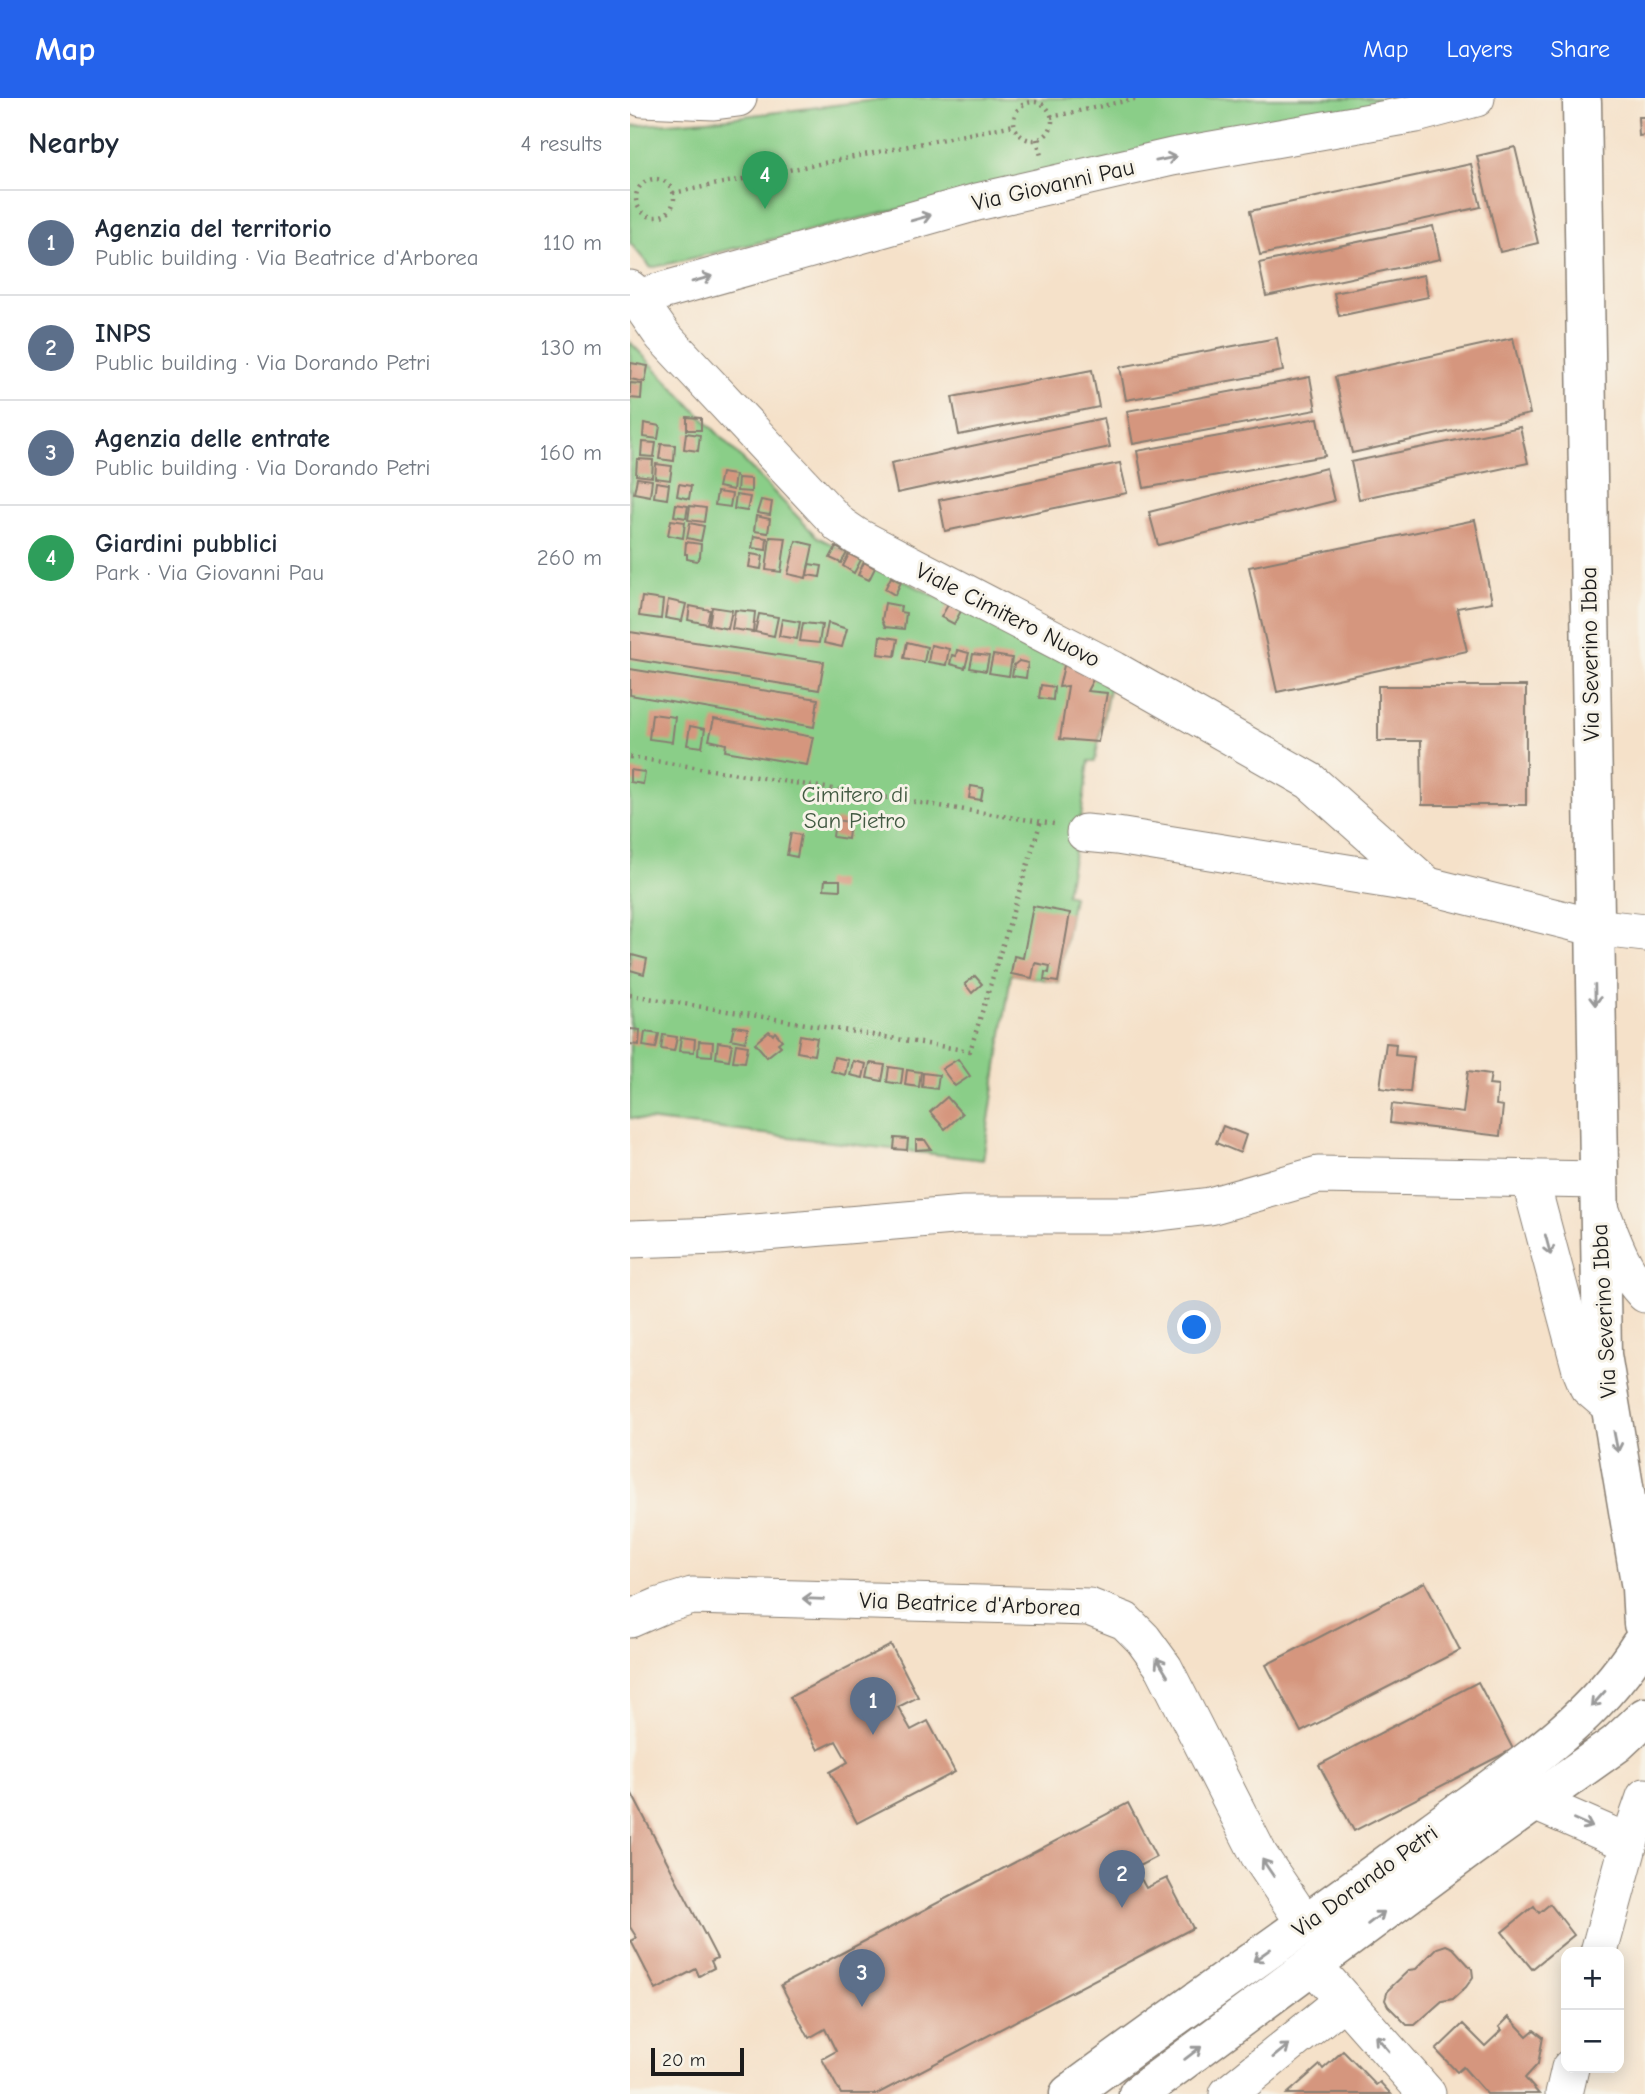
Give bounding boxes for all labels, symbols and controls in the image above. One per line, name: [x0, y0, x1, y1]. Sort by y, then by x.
text: Map: [35, 30, 96, 68]
text: Map: [1363, 35, 1409, 63]
text: Layers: [1447, 35, 1512, 63]
text: Share: [1550, 35, 1610, 63]
text: Nearby: [28, 126, 119, 161]
text: 4 results: [520, 130, 602, 157]
pin: 4: [742, 151, 788, 209]
one-way arrow: [1154, 152, 1177, 165]
street label: Via Giovanni Pau: [969, 153, 1137, 217]
one-way arrow: [909, 211, 932, 224]
text: Agenzia del territorio: [95, 214, 332, 244]
text: 1: [46, 229, 56, 256]
text: 110 m: [543, 229, 602, 256]
text: Public building · Via Beatrice d'Arborea: [95, 244, 479, 271]
one-way arrow: [690, 272, 713, 285]
text: INPS: [95, 319, 151, 349]
text: 2: [45, 334, 57, 361]
text: 130 m: [541, 334, 602, 361]
text: Public building · Via Dorando Petri: [95, 349, 430, 376]
text: Agenzia delle entrate: [95, 424, 330, 454]
text: 3: [45, 439, 57, 466]
text: 160 m: [540, 439, 602, 466]
text: Public building · Via Dorando Petri: [95, 454, 430, 481]
text: Giardini pubblici: [95, 529, 277, 559]
text: 4: [46, 544, 56, 571]
text: 260 m: [537, 544, 602, 571]
street label: Viale Cimitero Nuovo: [911, 557, 1105, 673]
text: Park · Via Giovanni Pau: [95, 559, 324, 586]
street label: Via Severino Ibba: [1575, 567, 1605, 741]
park label: Cimitero di San Pietro: [801, 781, 909, 834]
one-way arrow: [1588, 984, 1601, 1007]
street label: Via Severino Ibba: [1586, 1223, 1622, 1399]
one-way arrow: [1542, 1233, 1555, 1256]
your location: [1177, 1310, 1211, 1344]
one-way arrow: [1610, 1430, 1623, 1453]
street label: Via Beatrice d'Arborea: [859, 1587, 1081, 1621]
one-way arrow: [801, 1592, 824, 1605]
one-way arrow: [1155, 1658, 1170, 1677]
pin: 1: [850, 1677, 896, 1735]
one-way arrow: [1590, 1689, 1606, 1707]
one-way arrow: [1571, 1817, 1593, 1830]
street label: Via Dorando Petri: [1287, 1819, 1443, 1943]
pin: 2: [1099, 1850, 1145, 1908]
one-way arrow: [1261, 1859, 1275, 1879]
one-way arrow: [1366, 1911, 1385, 1925]
map controls: [1561, 1947, 1624, 2073]
button: +: [1561, 1947, 1624, 2010]
one-way arrow: [1253, 1948, 1272, 1962]
pin: 3: [839, 1949, 885, 2007]
button: −: [1561, 2010, 1624, 2073]
one-way arrow: [1373, 2035, 1390, 2052]
one-way arrow: [1272, 2043, 1290, 2058]
scale bar: [651, 2045, 744, 2077]
one-way arrow: [1183, 2046, 1202, 2061]
text: 20 m: [662, 2049, 706, 2071]

